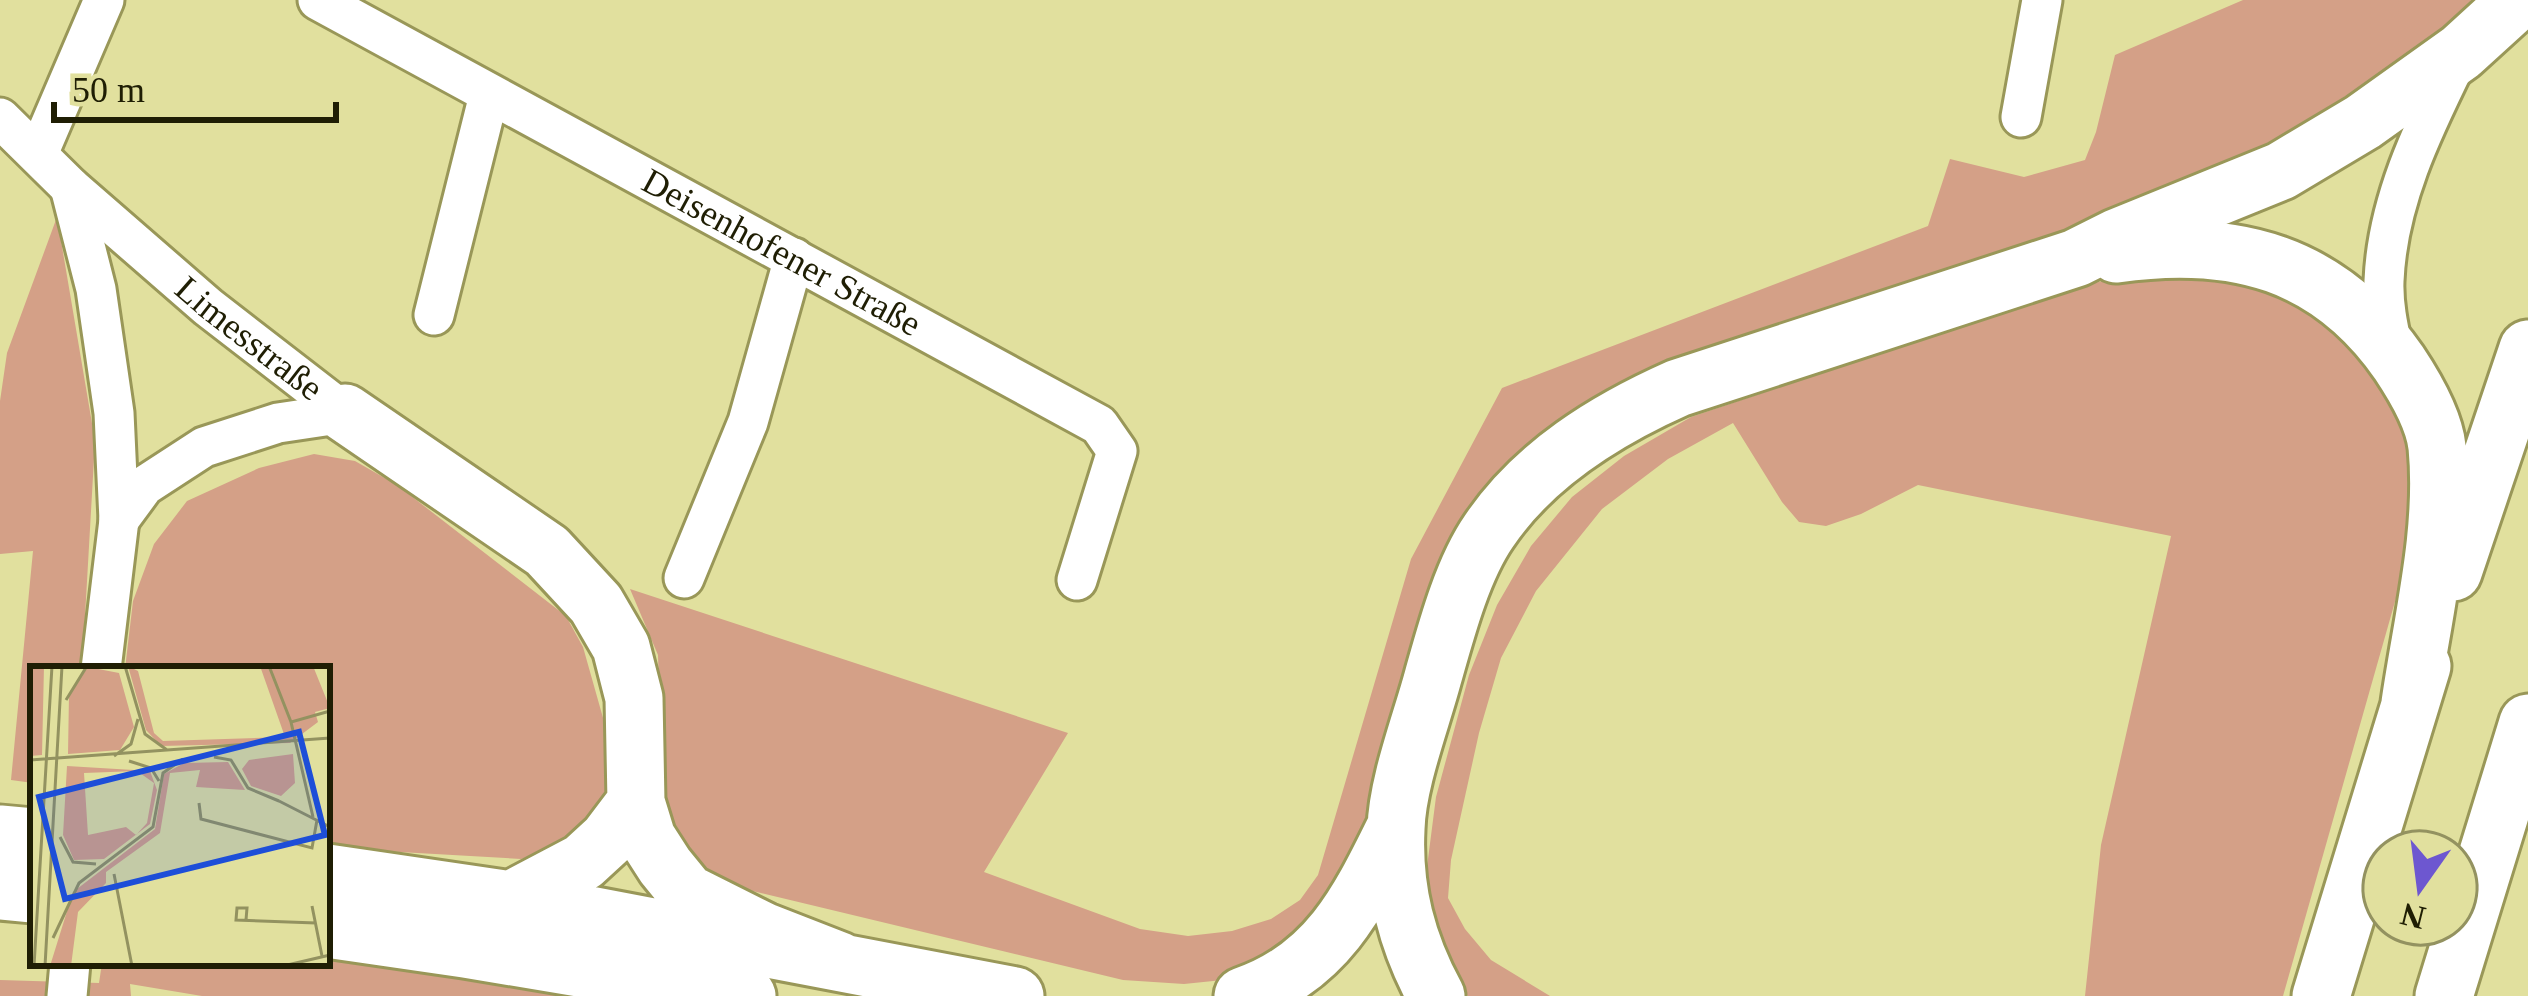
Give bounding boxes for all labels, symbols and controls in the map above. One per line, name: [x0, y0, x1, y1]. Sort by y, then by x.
scale bar: [54, 48, 336, 122]
text: 50 m: [72, 70, 145, 110]
street label: Deisenhofener Straße: [636, 160, 928, 344]
street label: Limesstraße: [168, 268, 331, 408]
inset map: [30, 666, 330, 966]
north arrow: [2360, 828, 2480, 948]
text: N: [2397, 896, 2429, 936]

